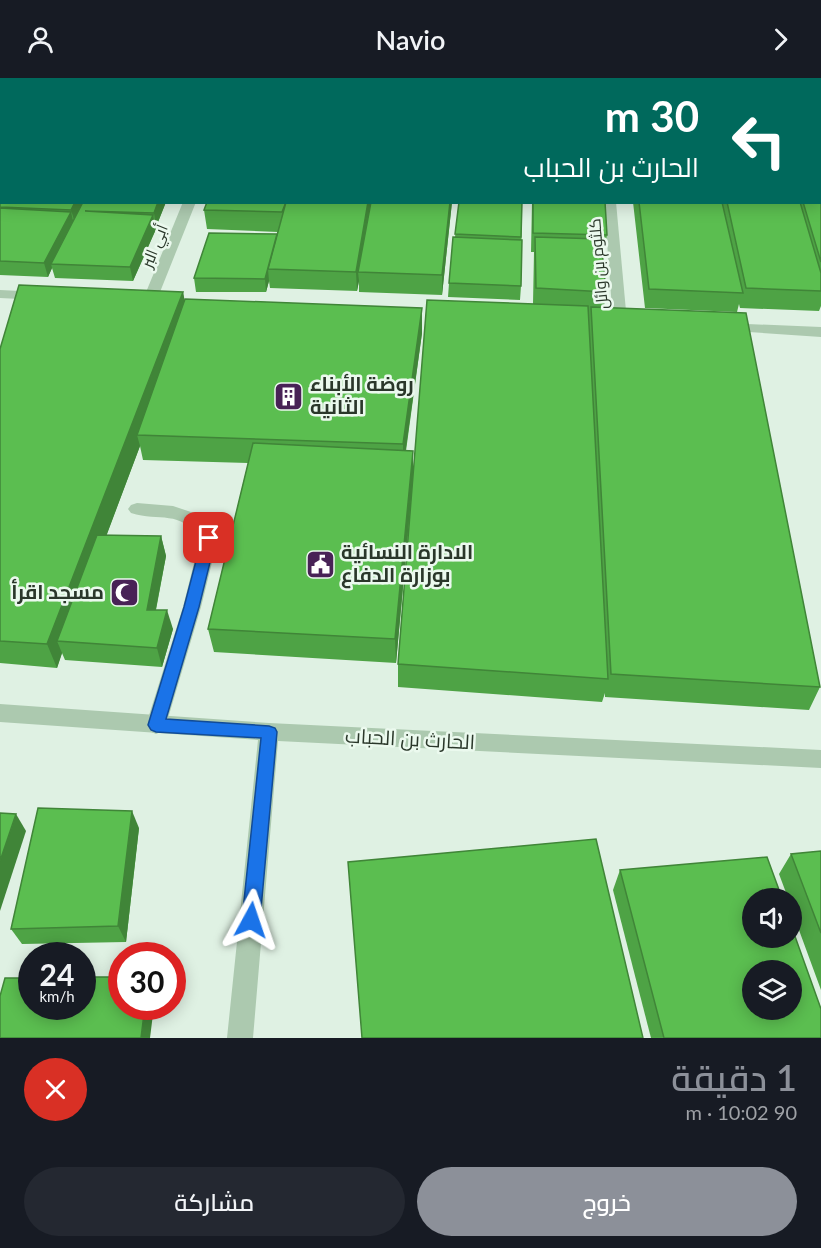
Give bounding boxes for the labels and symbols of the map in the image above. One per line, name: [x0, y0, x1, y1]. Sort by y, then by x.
street label: كلثوم بن وائل: [584, 218, 614, 310]
street label: أبي البر: [136, 221, 175, 273]
place label: روضة الأبناء الثانية: [310, 371, 414, 419]
building icon: روضة الأبناء الثانية: [273, 380, 305, 412]
pin: [183, 512, 234, 563]
place label: الادارة النسائية بوزارة الدفاع: [341, 539, 473, 589]
public building icon: الادارة النسائية بوزارة الدفاع: [304, 548, 336, 580]
mosque icon: مسجد اقرأ: [109, 576, 141, 608]
place label: مسجد اقرأ: [11, 578, 104, 604]
street label: الحارث بن الحباب: [344, 723, 476, 755]
position arrow: [219, 888, 283, 952]
speed limit sign: 30: [108, 942, 186, 1020]

